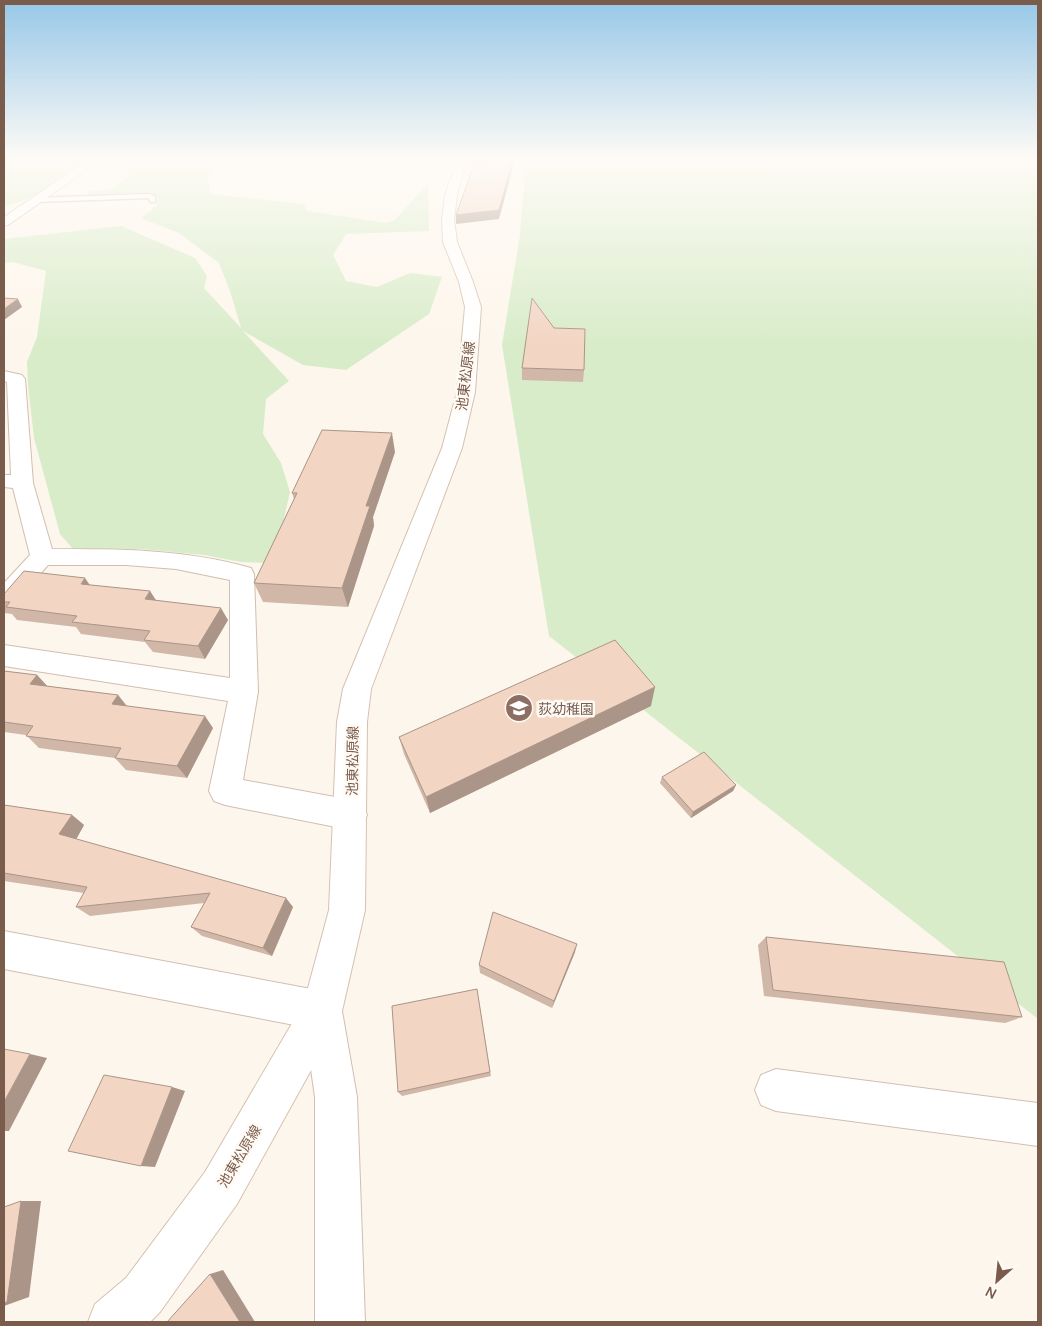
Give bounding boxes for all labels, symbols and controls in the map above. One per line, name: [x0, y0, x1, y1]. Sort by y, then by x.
street label: 池東松原線: [451, 340, 479, 412]
school or university icon: 荻幼稚園: [504, 693, 534, 723]
place label: 荻幼稚園: [538, 699, 594, 718]
street label: 池東松原線: [342, 726, 362, 796]
street label: 池東松原線: [213, 1121, 265, 1191]
north arrow: [972, 1256, 1022, 1306]
text: N: [982, 1282, 1000, 1304]

